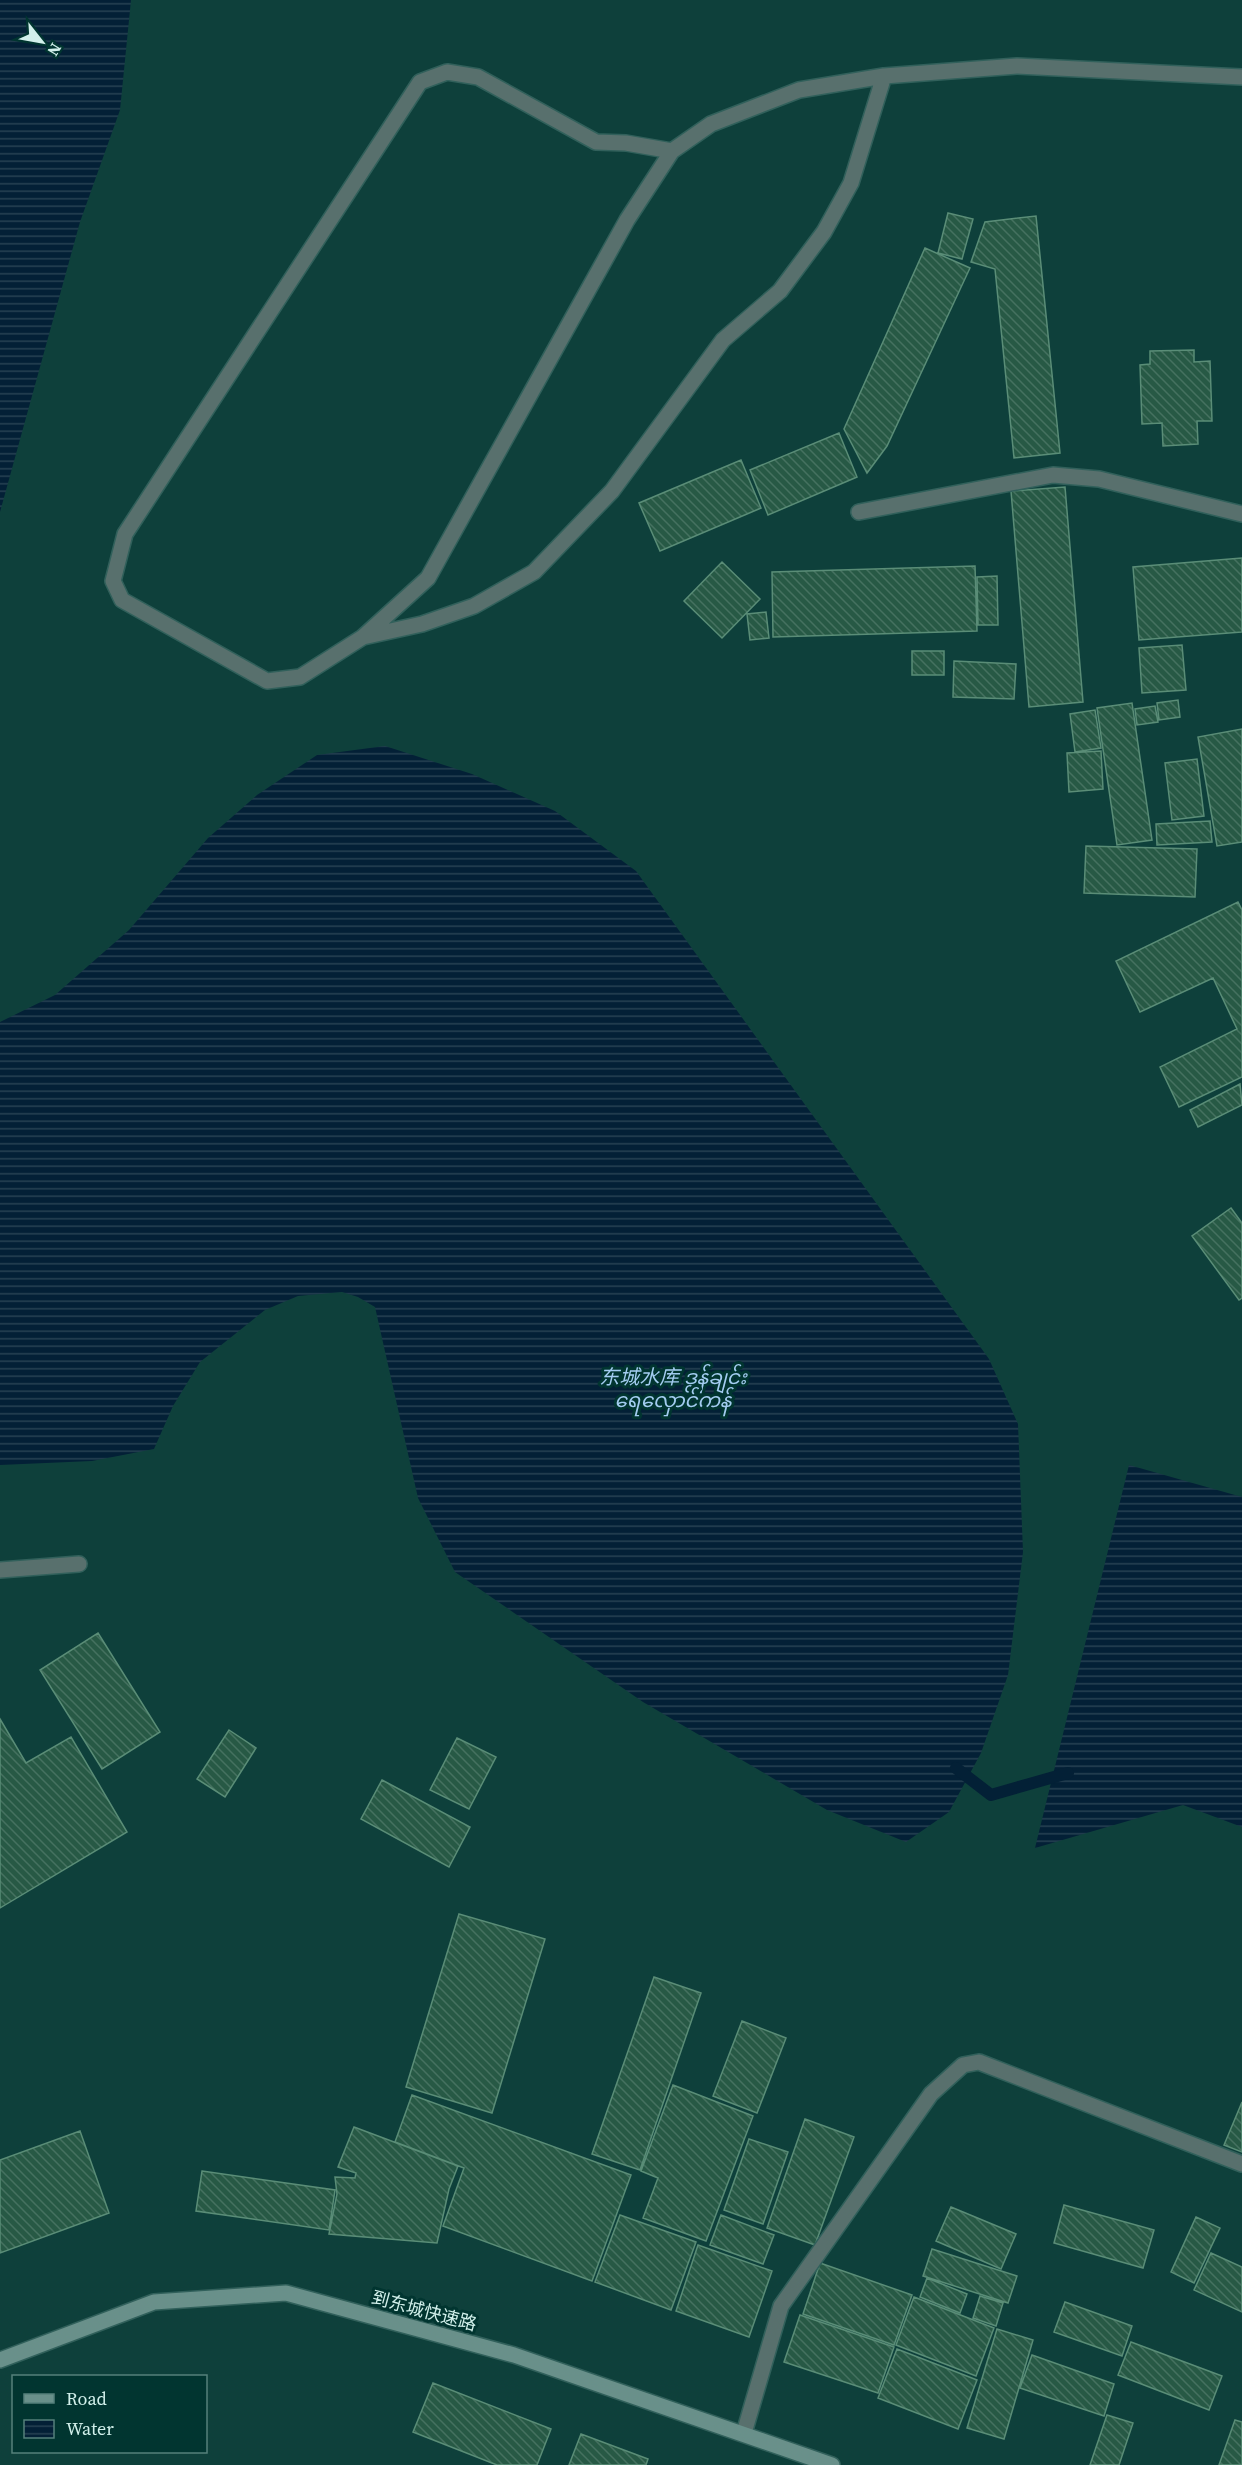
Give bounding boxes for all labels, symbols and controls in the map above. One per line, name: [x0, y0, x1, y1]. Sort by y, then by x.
north arrow: [12, 12, 72, 72]
text: N: [42, 39, 67, 61]
water label: 东城水库 ဒွန်ချင်း ရေလှောင်ကန်: [599, 1363, 748, 1417]
street label: 到东城快速路: [369, 2284, 480, 2337]
legend: [12, 2375, 207, 2453]
text: Road: [66, 2386, 107, 2411]
text: Water: [66, 2416, 114, 2441]

